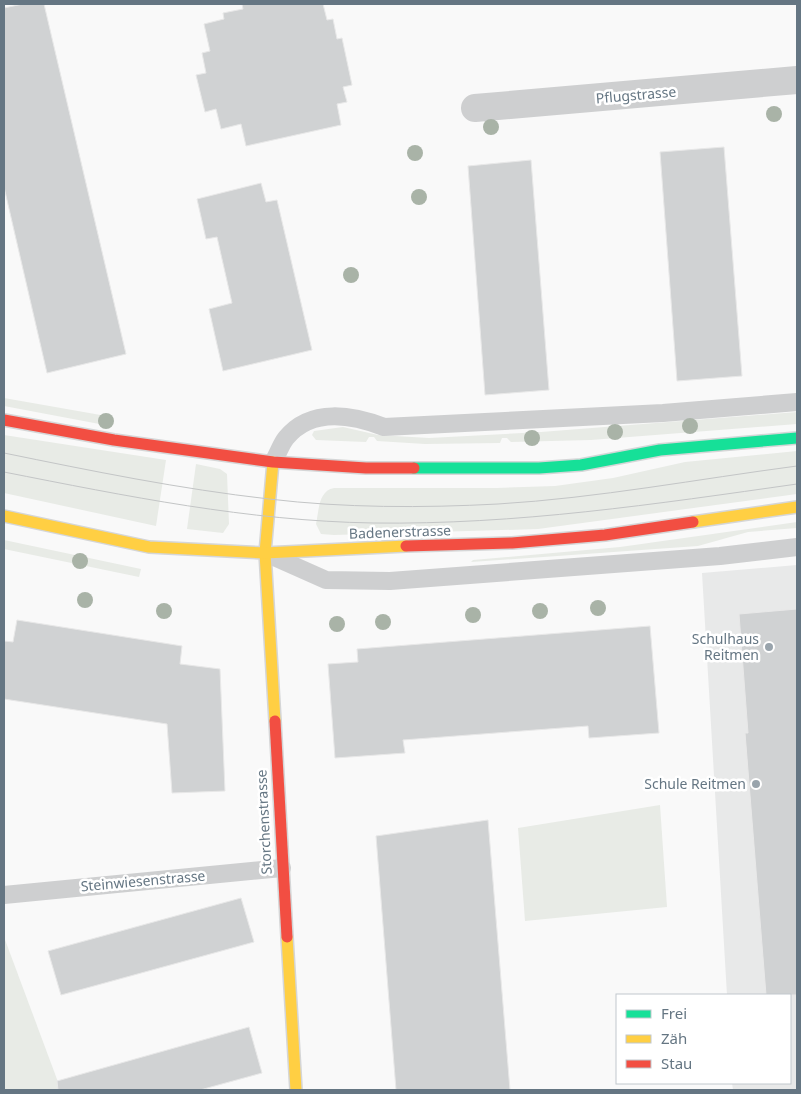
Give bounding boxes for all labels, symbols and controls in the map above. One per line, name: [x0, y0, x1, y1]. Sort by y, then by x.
street label: Pflugstrasse: [595, 82, 677, 107]
street label: Badenerstrasse: [349, 520, 451, 543]
place label: Schulhaus Reitmen: [692, 629, 759, 664]
marker: Schulhaus Reitmen: [763, 641, 775, 653]
street label: Storchenstrasse: [251, 769, 276, 875]
place label: Schule Reitmen: [644, 774, 746, 793]
marker: Schule Reitmen: [750, 778, 762, 790]
street label: Steinwiesenstrasse: [80, 866, 206, 895]
legend: [616, 994, 791, 1084]
text: Frei: [661, 1003, 687, 1023]
text: Zäh: [661, 1028, 687, 1048]
text: Stau: [661, 1053, 692, 1073]

